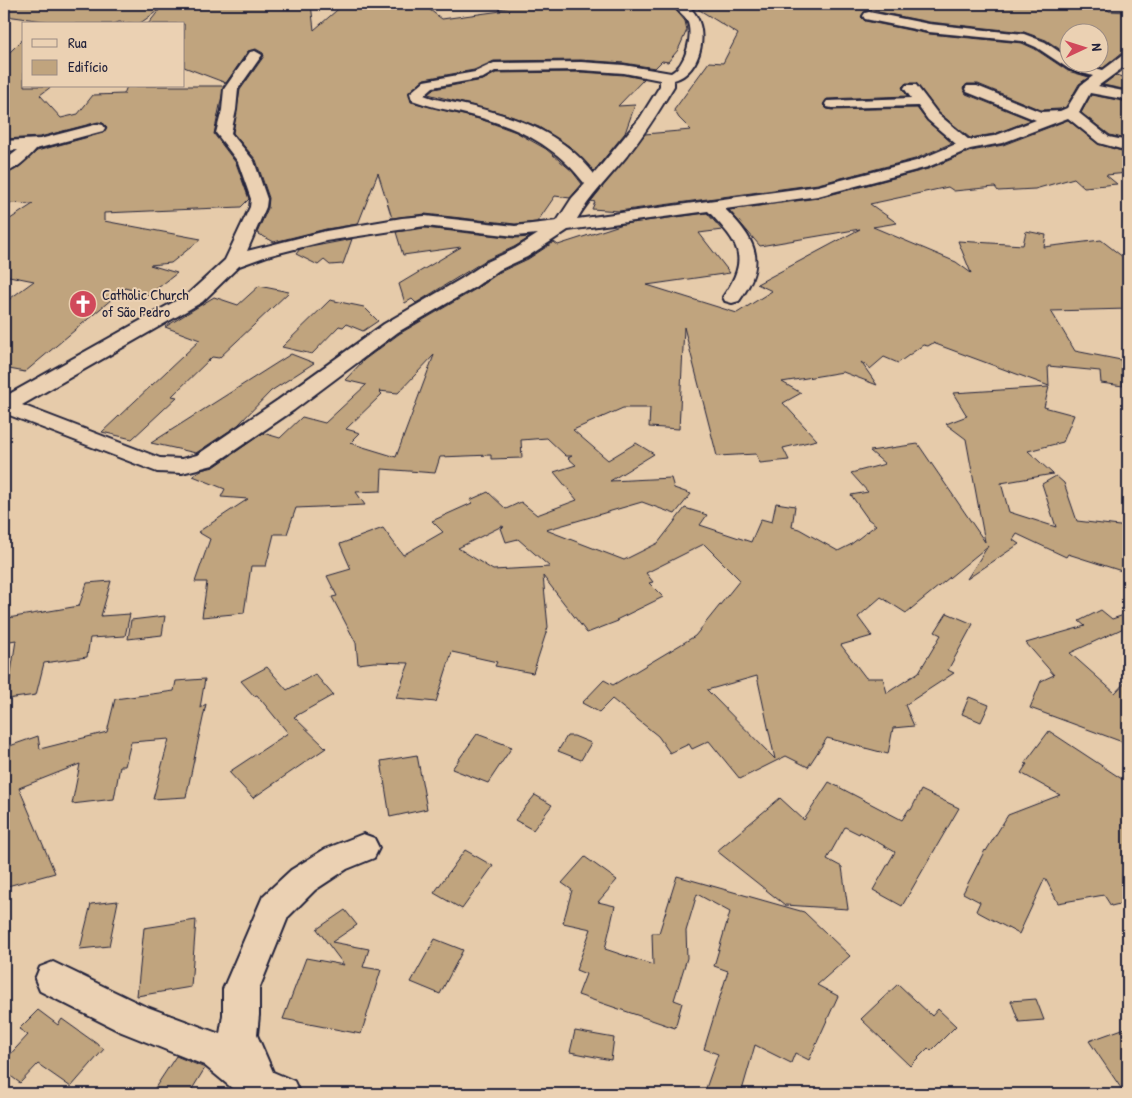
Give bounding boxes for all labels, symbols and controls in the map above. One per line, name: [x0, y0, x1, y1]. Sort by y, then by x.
legend: [22, 22, 185, 88]
north arrow: [1060, 22, 1110, 72]
text: Rua: [68, 32, 87, 53]
text: N: [1088, 43, 1107, 52]
text: Edifício: [68, 56, 108, 77]
place label: Catholic Church of São Pedro: [102, 284, 189, 322]
church icon: Catholic Church of São Pedro: [68, 289, 98, 319]

